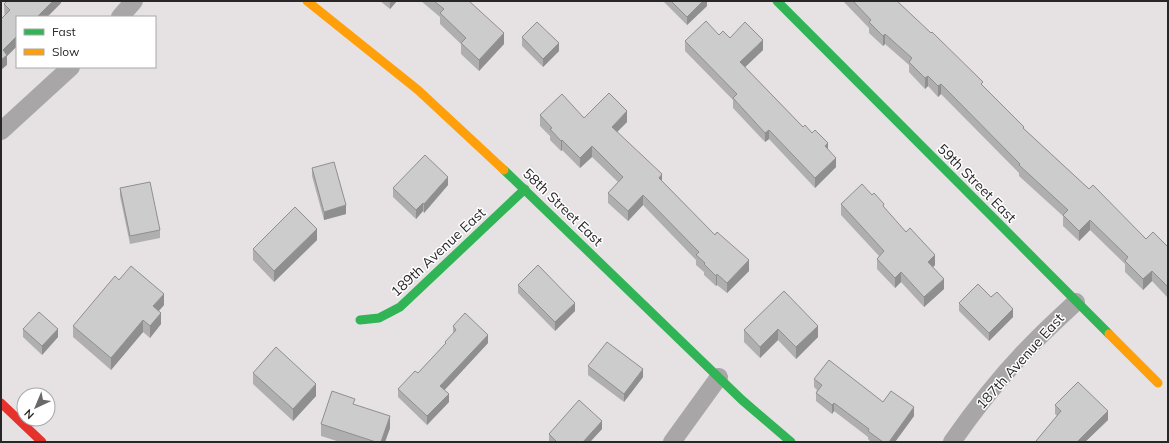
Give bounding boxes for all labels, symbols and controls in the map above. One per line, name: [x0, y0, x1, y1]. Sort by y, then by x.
legend: [16, 16, 156, 68]
text: Fast: [52, 24, 76, 39]
text: Slow: [52, 44, 80, 59]
street label: 59th Street East: [934, 140, 1020, 226]
street label: 58th Street East: [519, 164, 607, 250]
street label: 189th Avenue East: [387, 204, 489, 300]
street label: 187th Avenue East: [972, 309, 1068, 413]
north arrow: [16, 387, 56, 427]
text: N: [21, 406, 37, 422]

